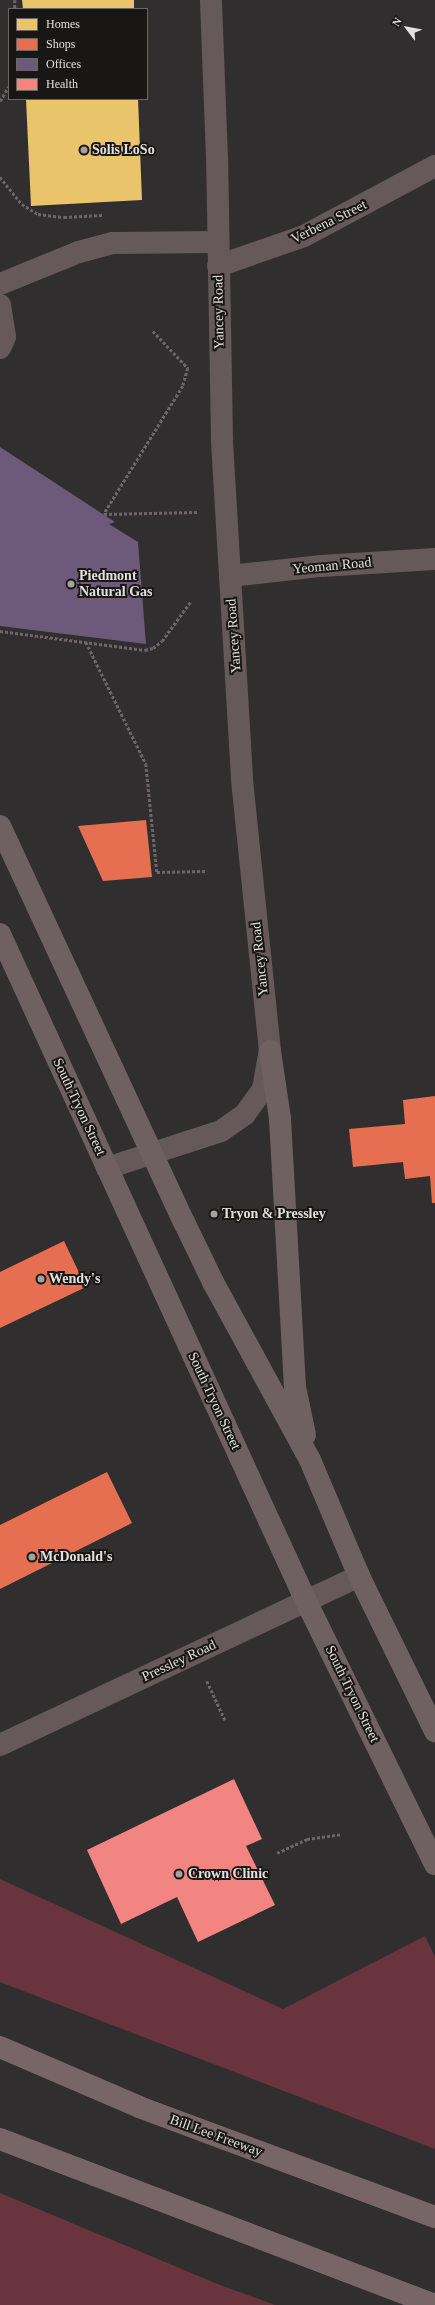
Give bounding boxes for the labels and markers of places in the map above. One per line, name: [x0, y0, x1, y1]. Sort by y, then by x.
place label: Solis LoSo: [92, 142, 155, 158]
marker: Solis LoSo: [79, 145, 89, 155]
place label: Piedmont Natural Gas: [79, 568, 152, 600]
marker: Piedmont Natural Gas: [66, 579, 76, 589]
place label: Tryon & Pressley: [222, 1206, 326, 1222]
marker: Tryon & Pressley: [209, 1209, 219, 1219]
place label: Wendy's: [49, 1271, 100, 1287]
marker: Wendy's: [36, 1274, 46, 1284]
place label: McDonald's: [40, 1549, 112, 1565]
marker: McDonald's: [27, 1552, 37, 1562]
place label: Crown Clinic: [188, 1866, 268, 1882]
marker: Crown Clinic: [173, 1868, 185, 1880]

